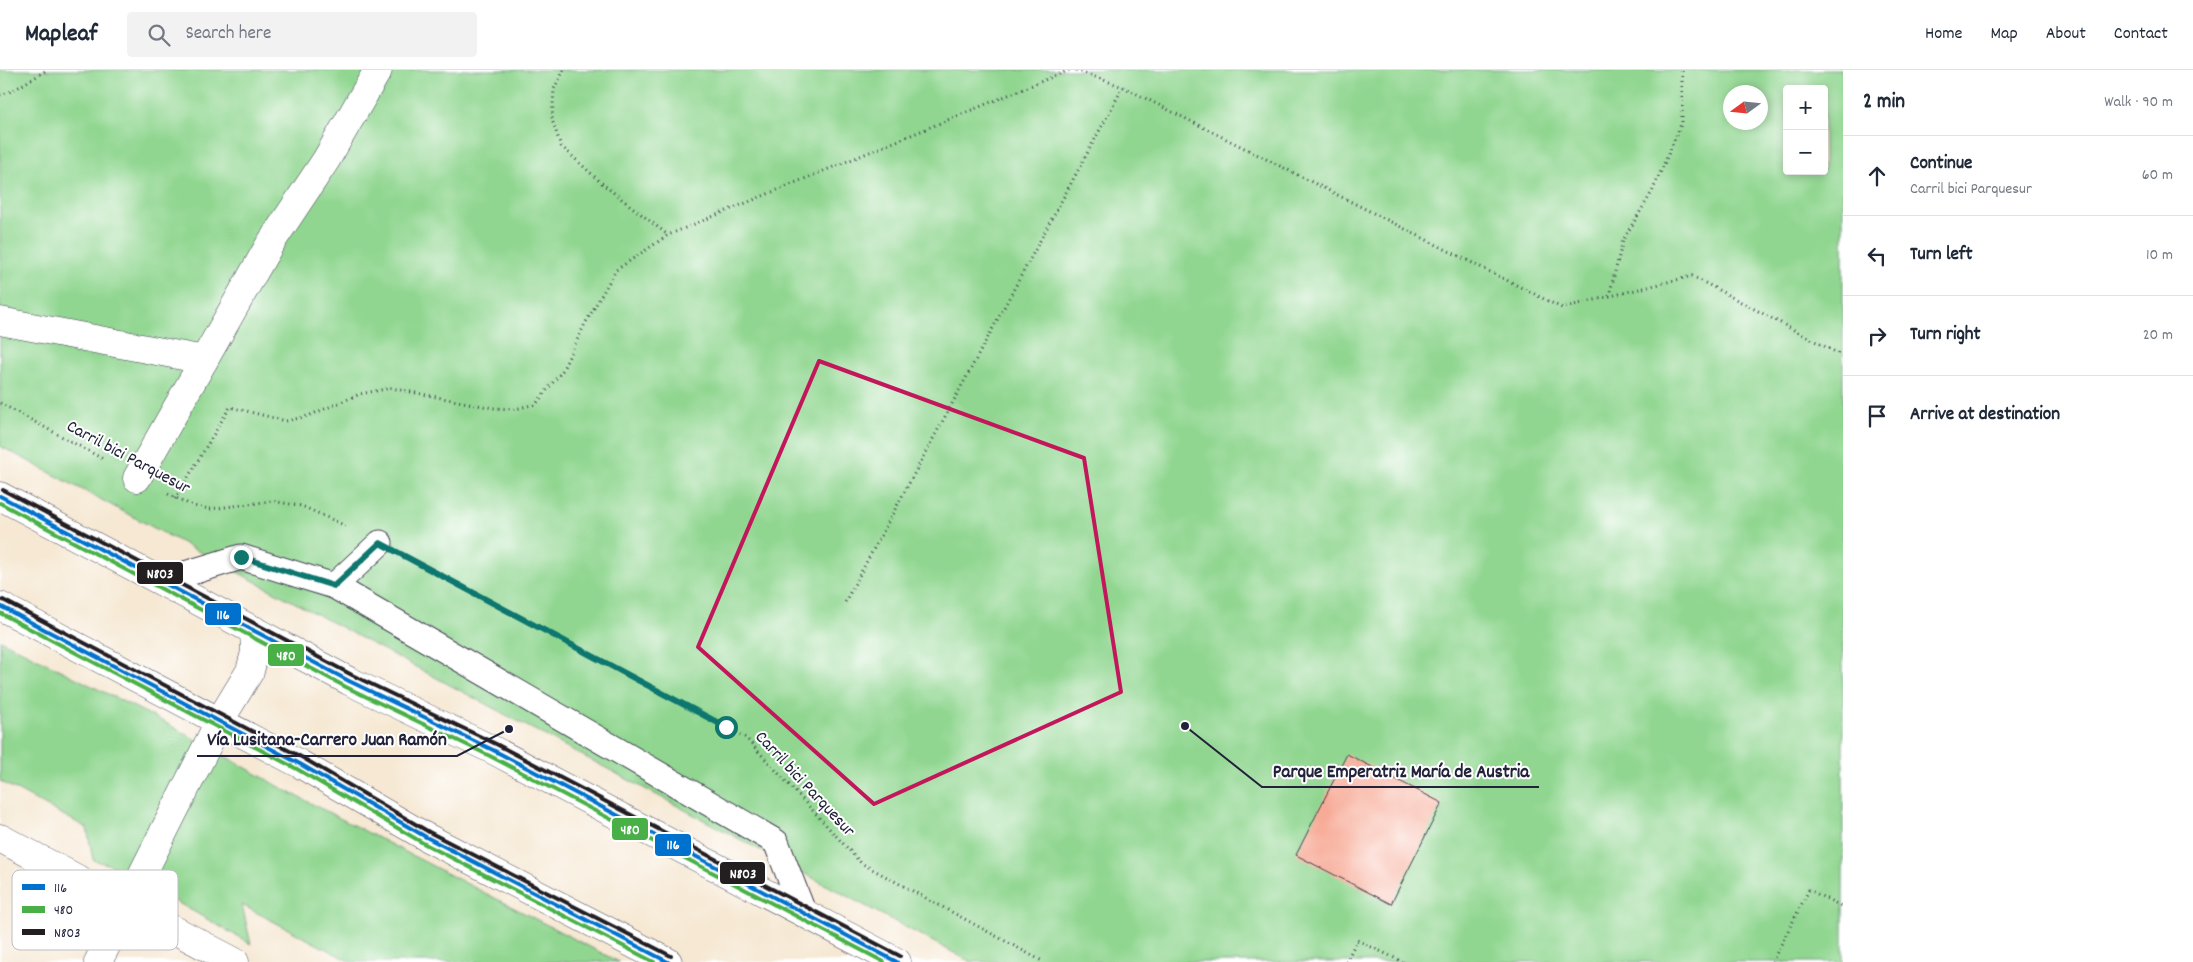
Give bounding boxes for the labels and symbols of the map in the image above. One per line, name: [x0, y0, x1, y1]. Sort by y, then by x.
north arrow: [1723, 85, 1768, 130]
street label: Carril bici Parquesur: [61, 415, 195, 502]
route end: [230, 546, 253, 569]
line badge: N803: [136, 561, 184, 585]
text: N803: [147, 565, 173, 585]
line badge: 116: [204, 602, 242, 626]
text: 116: [217, 606, 230, 626]
line badge: 480: [267, 643, 305, 667]
text: 480: [276, 647, 296, 667]
route start: [715, 716, 738, 739]
callout: Vía Lusitana-Carrero Juan Ramón: [197, 722, 457, 756]
street label: Carril bici Parquesur: [748, 726, 860, 844]
text: Vía Lusitana-Carrero Juan Ramón: [207, 728, 447, 755]
callout: Parque Emperatriz María de Austria: [1262, 753, 1539, 787]
text: Parque Emperatriz María de Austria: [1273, 760, 1530, 787]
line badge: 480: [611, 817, 649, 841]
text: 480: [620, 821, 640, 841]
line badge: 116: [654, 833, 692, 857]
text: 116: [667, 836, 680, 856]
line badge: N803: [719, 861, 766, 885]
text: N803: [730, 865, 756, 885]
legend: [12, 870, 178, 950]
text: 116: [54, 879, 67, 899]
text: 480: [54, 901, 73, 921]
text: N803: [54, 924, 80, 944]

